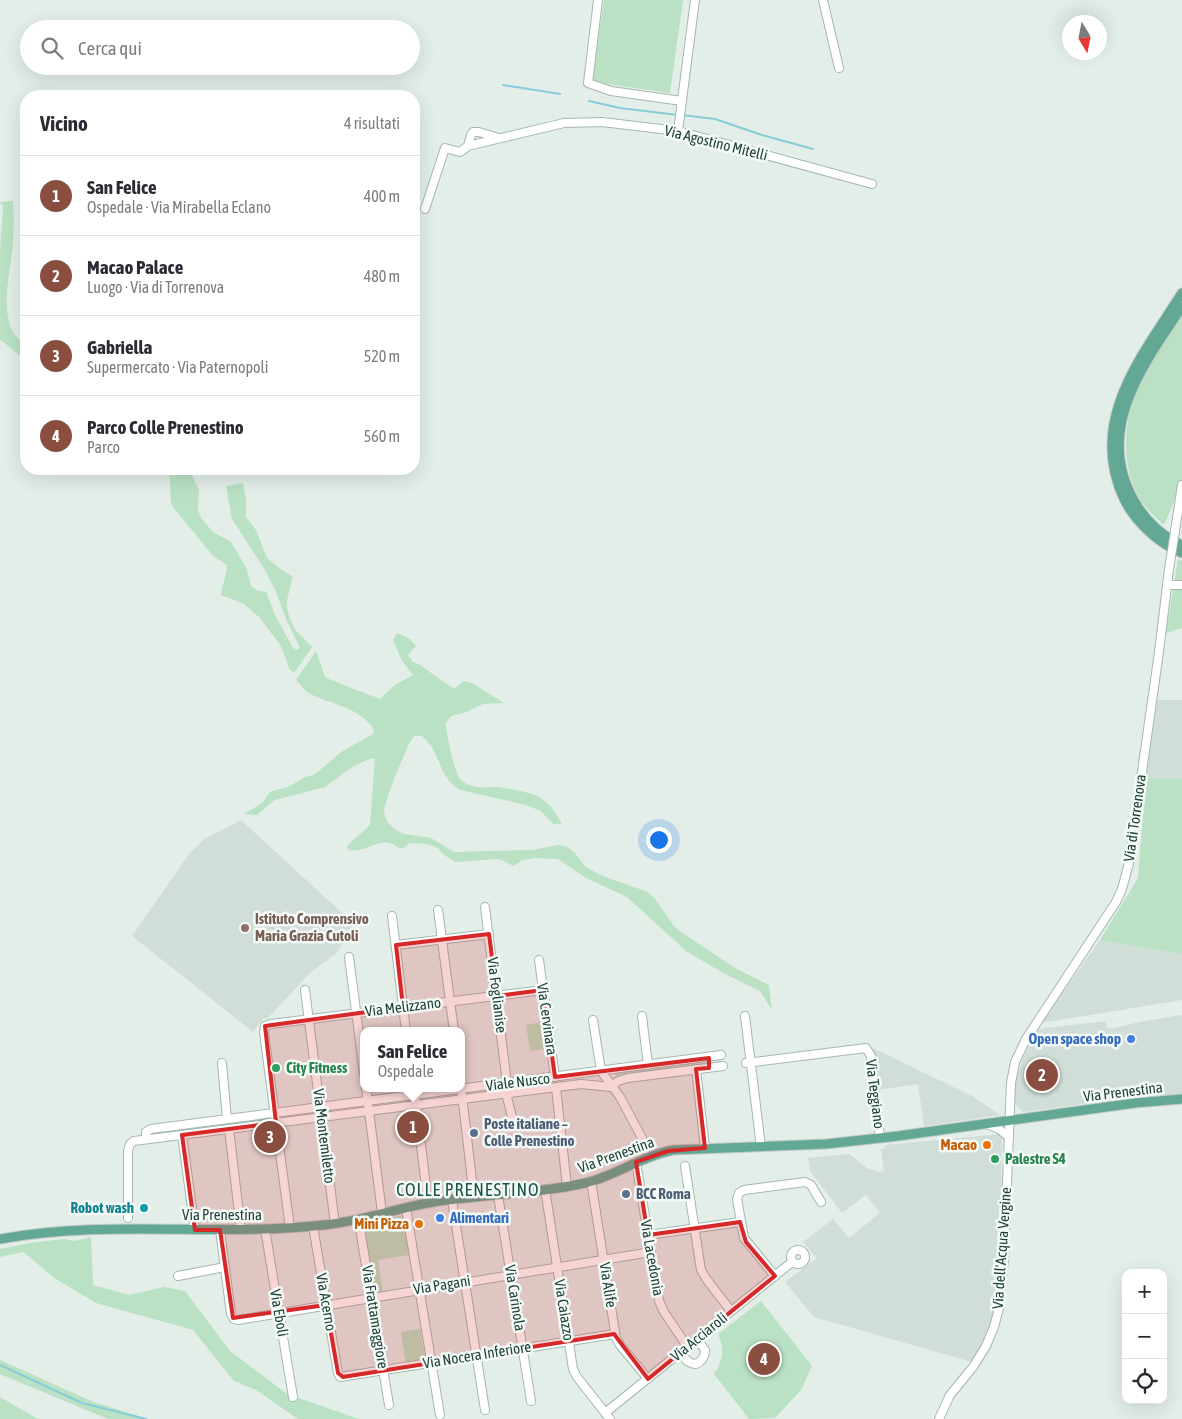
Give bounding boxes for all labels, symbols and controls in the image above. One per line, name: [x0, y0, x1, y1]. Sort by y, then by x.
north arrow: [1062, 15, 1107, 60]
search box: [20, 20, 420, 75]
icon: search: [38, 34, 66, 62]
text: Cerca qui: [78, 37, 142, 59]
text: Vicino: [40, 111, 88, 135]
text: 4 risultati: [344, 114, 400, 132]
street label: Via Agostino Mitelli: [663, 121, 769, 164]
text: San Felice: [87, 176, 157, 198]
text: 1: [52, 187, 60, 205]
text: 400 m: [364, 187, 400, 205]
text: Ospedale · Via Mirabella Eclano: [87, 198, 271, 216]
text: Macao Palace: [87, 256, 183, 278]
text: 2: [52, 267, 60, 285]
text: 480 m: [364, 267, 400, 285]
text: Luogo · Via di Torrenova: [87, 278, 224, 296]
text: Gabriella: [87, 336, 152, 358]
text: 3: [52, 347, 60, 365]
text: 520 m: [364, 347, 400, 365]
text: Supermercato · Via Paternopoli: [87, 358, 269, 376]
text: Parco Colle Prenestino: [87, 416, 244, 438]
text: 4: [52, 427, 60, 445]
text: 560 m: [364, 427, 400, 445]
text: Parco: [87, 438, 120, 456]
street label: Via di Torrenova: [1120, 773, 1149, 863]
your location: [646, 827, 672, 853]
place label: Istituto Comprensivo Maria Grazia Cutoli: [255, 910, 369, 944]
marker: Istituto Comprensivo Maria Grazia Cutoli: [239, 922, 251, 934]
street label: Via Foglianise: [484, 956, 511, 1034]
street label: Via Cervinara: [534, 982, 561, 1056]
street label: Via Melizzano: [364, 993, 442, 1020]
popup: [360, 1027, 465, 1092]
place label: Open space shop: [1028, 1030, 1121, 1047]
marker: Open space shop: [1125, 1033, 1137, 1045]
text: San Felice: [378, 1040, 447, 1062]
pin: 2: [1026, 1056, 1058, 1094]
street label: Via Teggiano: [863, 1058, 888, 1130]
place label: City Fitness: [286, 1059, 348, 1076]
marker: City Fitness: [270, 1062, 282, 1074]
text: Ospedale: [378, 1062, 434, 1080]
street label: Viale Nusco: [485, 1069, 551, 1094]
street label: Via Prenestina: [1082, 1078, 1164, 1105]
street label: Via Montemiletto: [310, 1087, 339, 1184]
pin: 1: [397, 1108, 429, 1146]
place label: Poste italiane – Colle Prenestino: [484, 1115, 575, 1149]
pin: 3: [254, 1118, 286, 1156]
marker: Poste italiane – Colle Prenestino: [468, 1127, 480, 1139]
street label: Via Prenestina: [575, 1133, 656, 1176]
place label: Macao: [940, 1136, 977, 1153]
marker: Macao: [981, 1139, 993, 1151]
place label: Palestre S4: [1005, 1150, 1066, 1167]
marker: Palestre S4: [989, 1153, 1001, 1165]
district label: COLLE PRENESTINO: [396, 1179, 540, 1200]
place label: BCC Roma: [636, 1185, 691, 1202]
street label: Via dell'Acqua Vergine: [989, 1186, 1014, 1309]
marker: BCC Roma: [620, 1188, 632, 1200]
place label: Robot wash: [71, 1199, 134, 1216]
marker: Robot wash: [138, 1202, 150, 1214]
street label: Via Prenestina: [182, 1206, 262, 1223]
place label: Alimentari: [449, 1209, 509, 1226]
marker: Alimentari: [434, 1212, 446, 1224]
place label: Mini Pizza: [354, 1215, 409, 1232]
marker: Mini Pizza: [413, 1218, 425, 1230]
street label: Via Lacedonia: [637, 1219, 668, 1297]
street label: Via Alife: [597, 1261, 620, 1309]
street label: Via Frattamaggiore: [359, 1264, 392, 1370]
street label: Via Carinola: [502, 1264, 529, 1332]
map controls: [1122, 1269, 1167, 1404]
button: +: [1122, 1269, 1167, 1314]
street label: Via Acerno: [313, 1272, 340, 1332]
street label: Via Pagani: [412, 1272, 472, 1297]
street label: Via Caiazzo: [551, 1278, 578, 1342]
street label: Via Eboli: [267, 1288, 292, 1338]
street label: Via Acciaroli: [667, 1309, 730, 1364]
button: −: [1122, 1314, 1167, 1359]
street label: Via Nocera Inferiore: [422, 1338, 532, 1371]
pin: 4: [748, 1340, 780, 1378]
button: locate: [1122, 1359, 1167, 1404]

